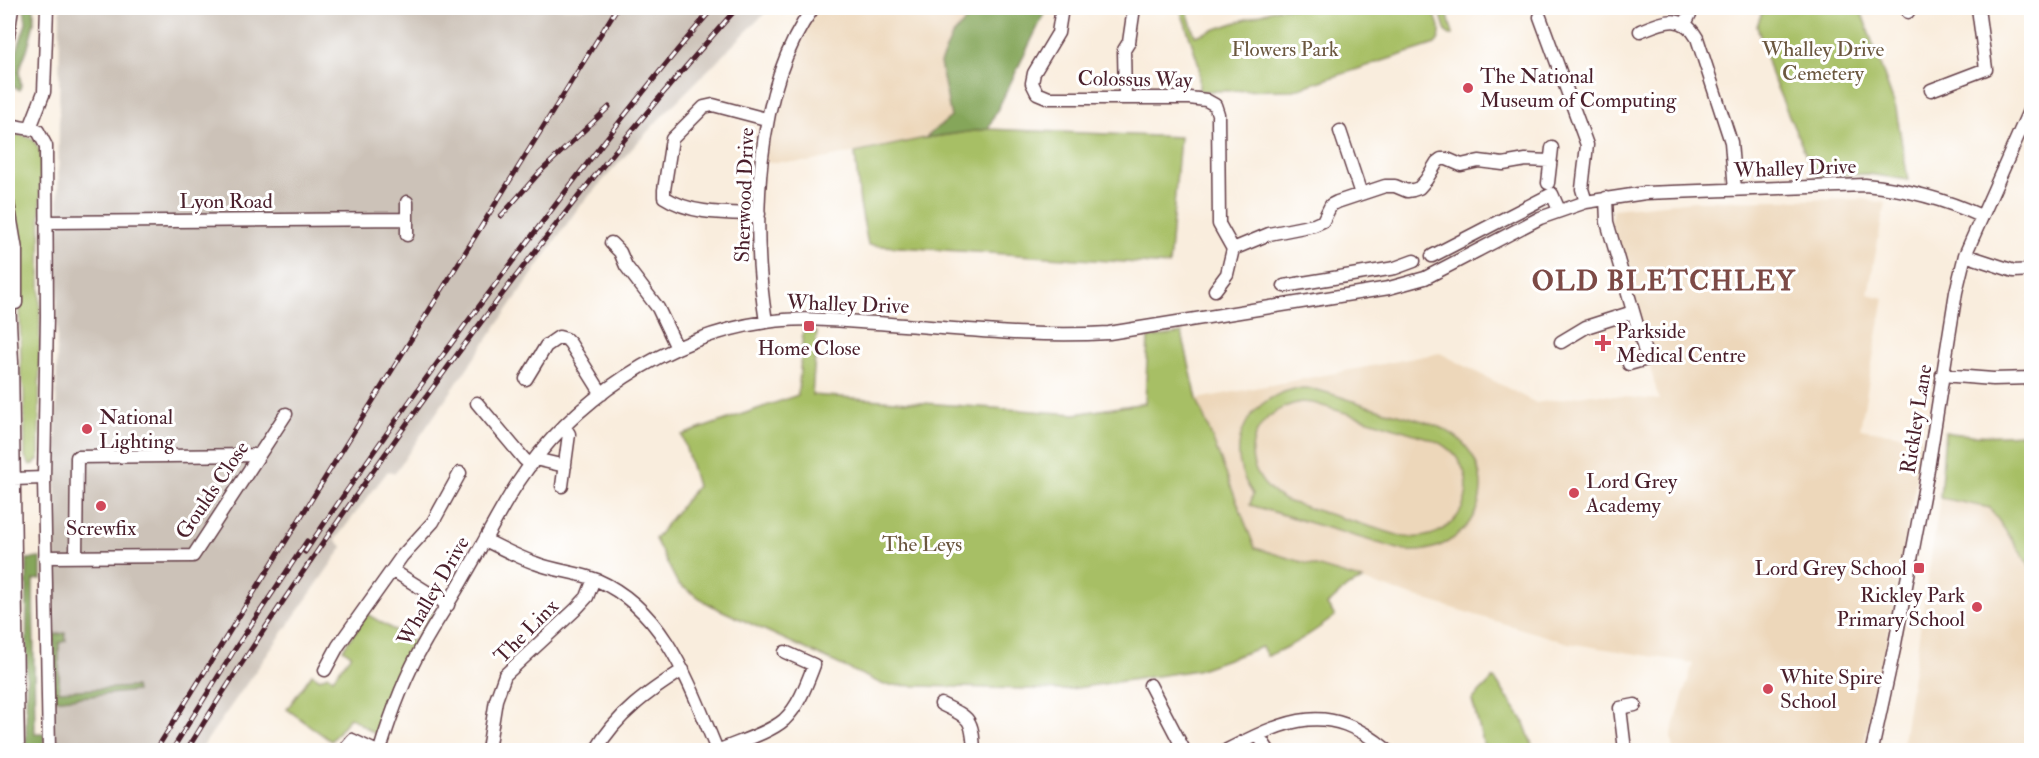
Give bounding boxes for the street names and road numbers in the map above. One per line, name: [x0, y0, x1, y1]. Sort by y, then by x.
street label: Colossus Way: [1077, 65, 1193, 94]
street label: Sherwood Drive: [729, 127, 760, 263]
street label: Whalley Drive: [1732, 153, 1857, 184]
street label: Lyon Road: [179, 188, 273, 215]
street label: Whalley Drive: [785, 289, 910, 320]
street label: Rickley Lane: [1895, 362, 1938, 476]
street label: Goulds Close: [170, 436, 255, 545]
street label: Whalley Drive: [391, 531, 476, 652]
street label: The Linx: [488, 593, 565, 669]

